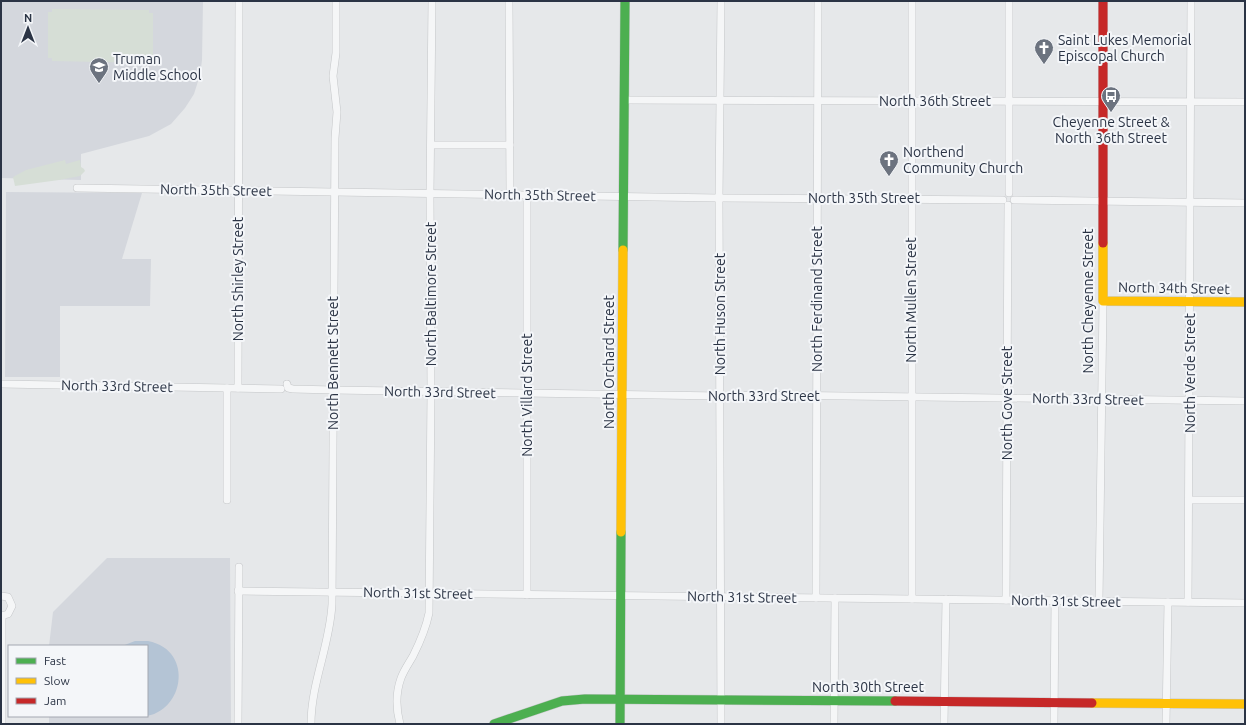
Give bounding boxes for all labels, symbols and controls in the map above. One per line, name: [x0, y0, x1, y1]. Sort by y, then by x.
north arrow: [8, 8, 48, 48]
text: N: [24, 12, 32, 24]
place label: Saint Lukes Memorial Episcopal Church: [1058, 32, 1192, 64]
church icon: Saint Lukes Memorial Episcopal Church: [1033, 37, 1055, 65]
place label: Truman Middle School: [113, 51, 202, 83]
school or university icon: Truman Middle School: [88, 56, 110, 84]
bus stop icon: Cheyenne Street & North 36th Street: [1100, 85, 1122, 113]
street label: North 36th Street: [879, 93, 991, 109]
place label: Cheyenne Street & North 36th Street: [1052, 114, 1170, 146]
place label: Northend Community Church: [903, 144, 1023, 176]
church icon: Northend Community Church: [878, 149, 900, 177]
street label: North 35th Street: [160, 181, 273, 199]
street label: North 35th Street: [484, 186, 597, 204]
street label: North 35th Street: [808, 190, 920, 206]
street label: North Shirley Street: [230, 216, 246, 341]
street label: North Baltimore Street: [423, 221, 439, 366]
street label: North Ferdinand Street: [809, 226, 825, 372]
street label: North Cheyenne Street: [1080, 228, 1096, 373]
street label: North Mullen Street: [903, 237, 919, 363]
street label: North Huson Street: [712, 252, 728, 375]
street label: North 34th Street: [1118, 279, 1231, 297]
street label: North Orchard Street: [601, 295, 617, 429]
street label: North Bennett Street: [325, 296, 341, 430]
street label: North Verde Street: [1182, 313, 1198, 433]
street label: North Villard Street: [519, 333, 535, 457]
street label: North Gove Street: [999, 345, 1015, 460]
street label: North 33rd Street: [61, 377, 174, 395]
street label: North 33rd Street: [384, 383, 497, 401]
street label: North 33rd Street: [708, 388, 820, 404]
street label: North 33rd Street: [1032, 390, 1145, 408]
street label: North 31st Street: [363, 584, 474, 602]
street label: North 31st Street: [687, 588, 798, 606]
street label: North 31st Street: [1011, 592, 1122, 610]
legend: [8, 645, 148, 717]
text: Fast: [44, 654, 66, 667]
text: Slow: [44, 674, 70, 687]
street label: North 30th Street: [812, 679, 924, 695]
text: Jam: [44, 694, 66, 707]

